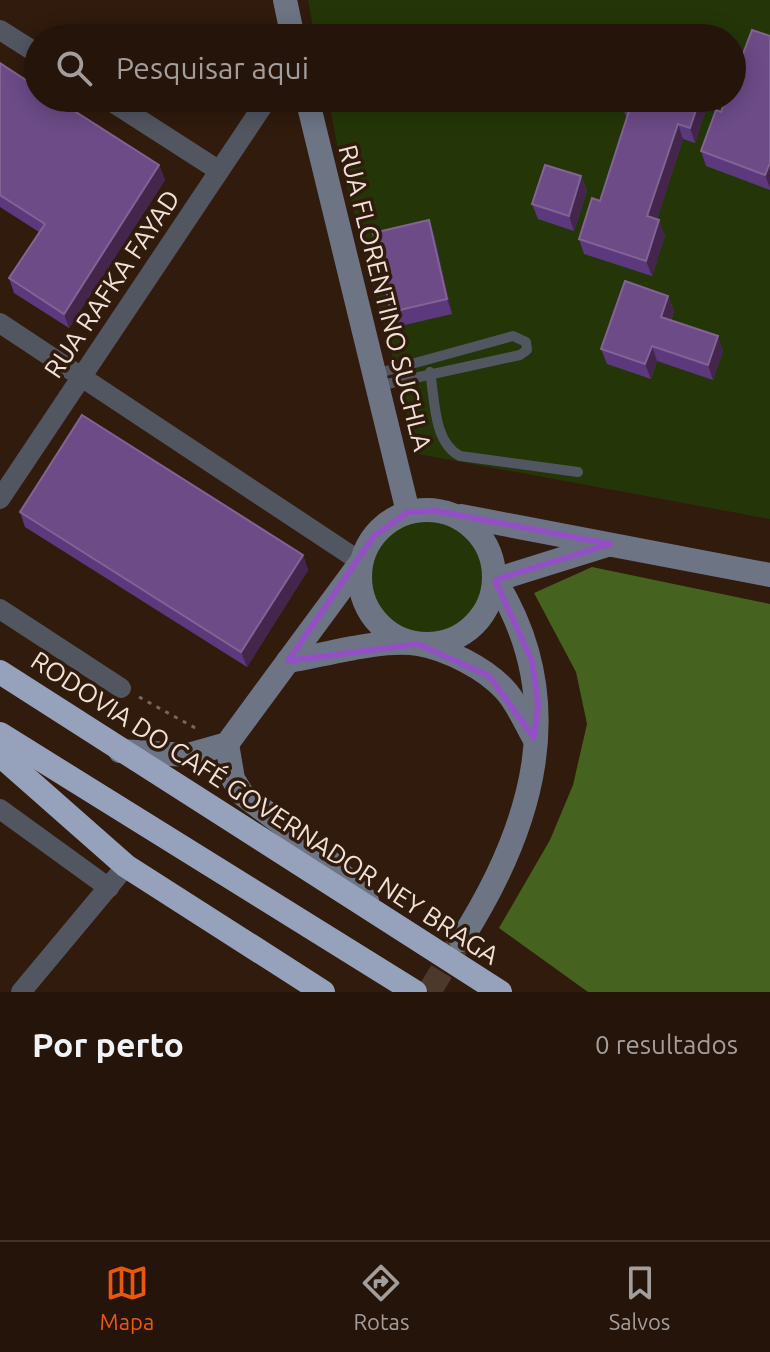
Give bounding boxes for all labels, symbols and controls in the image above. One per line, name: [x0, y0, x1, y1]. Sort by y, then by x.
search box: [24, 24, 746, 112]
icon: search: [52, 46, 96, 90]
text: Pesquisar aqui: [116, 51, 309, 85]
street label: RUA FLORENTINO SUCHLA: [333, 142, 438, 454]
street label: RUA RAFKA FAYAD: [38, 184, 185, 383]
street label: RODOVIA DO CAFÉ GOVERNADOR NEY BRAGA: [26, 644, 505, 970]
text: Por perto: [32, 1025, 184, 1063]
text: 0 resultados: [595, 1030, 738, 1059]
tab: Mapa: [100, 1261, 154, 1334]
tab: Rotas: [353, 1261, 409, 1334]
tab: Salvos: [609, 1261, 670, 1334]

